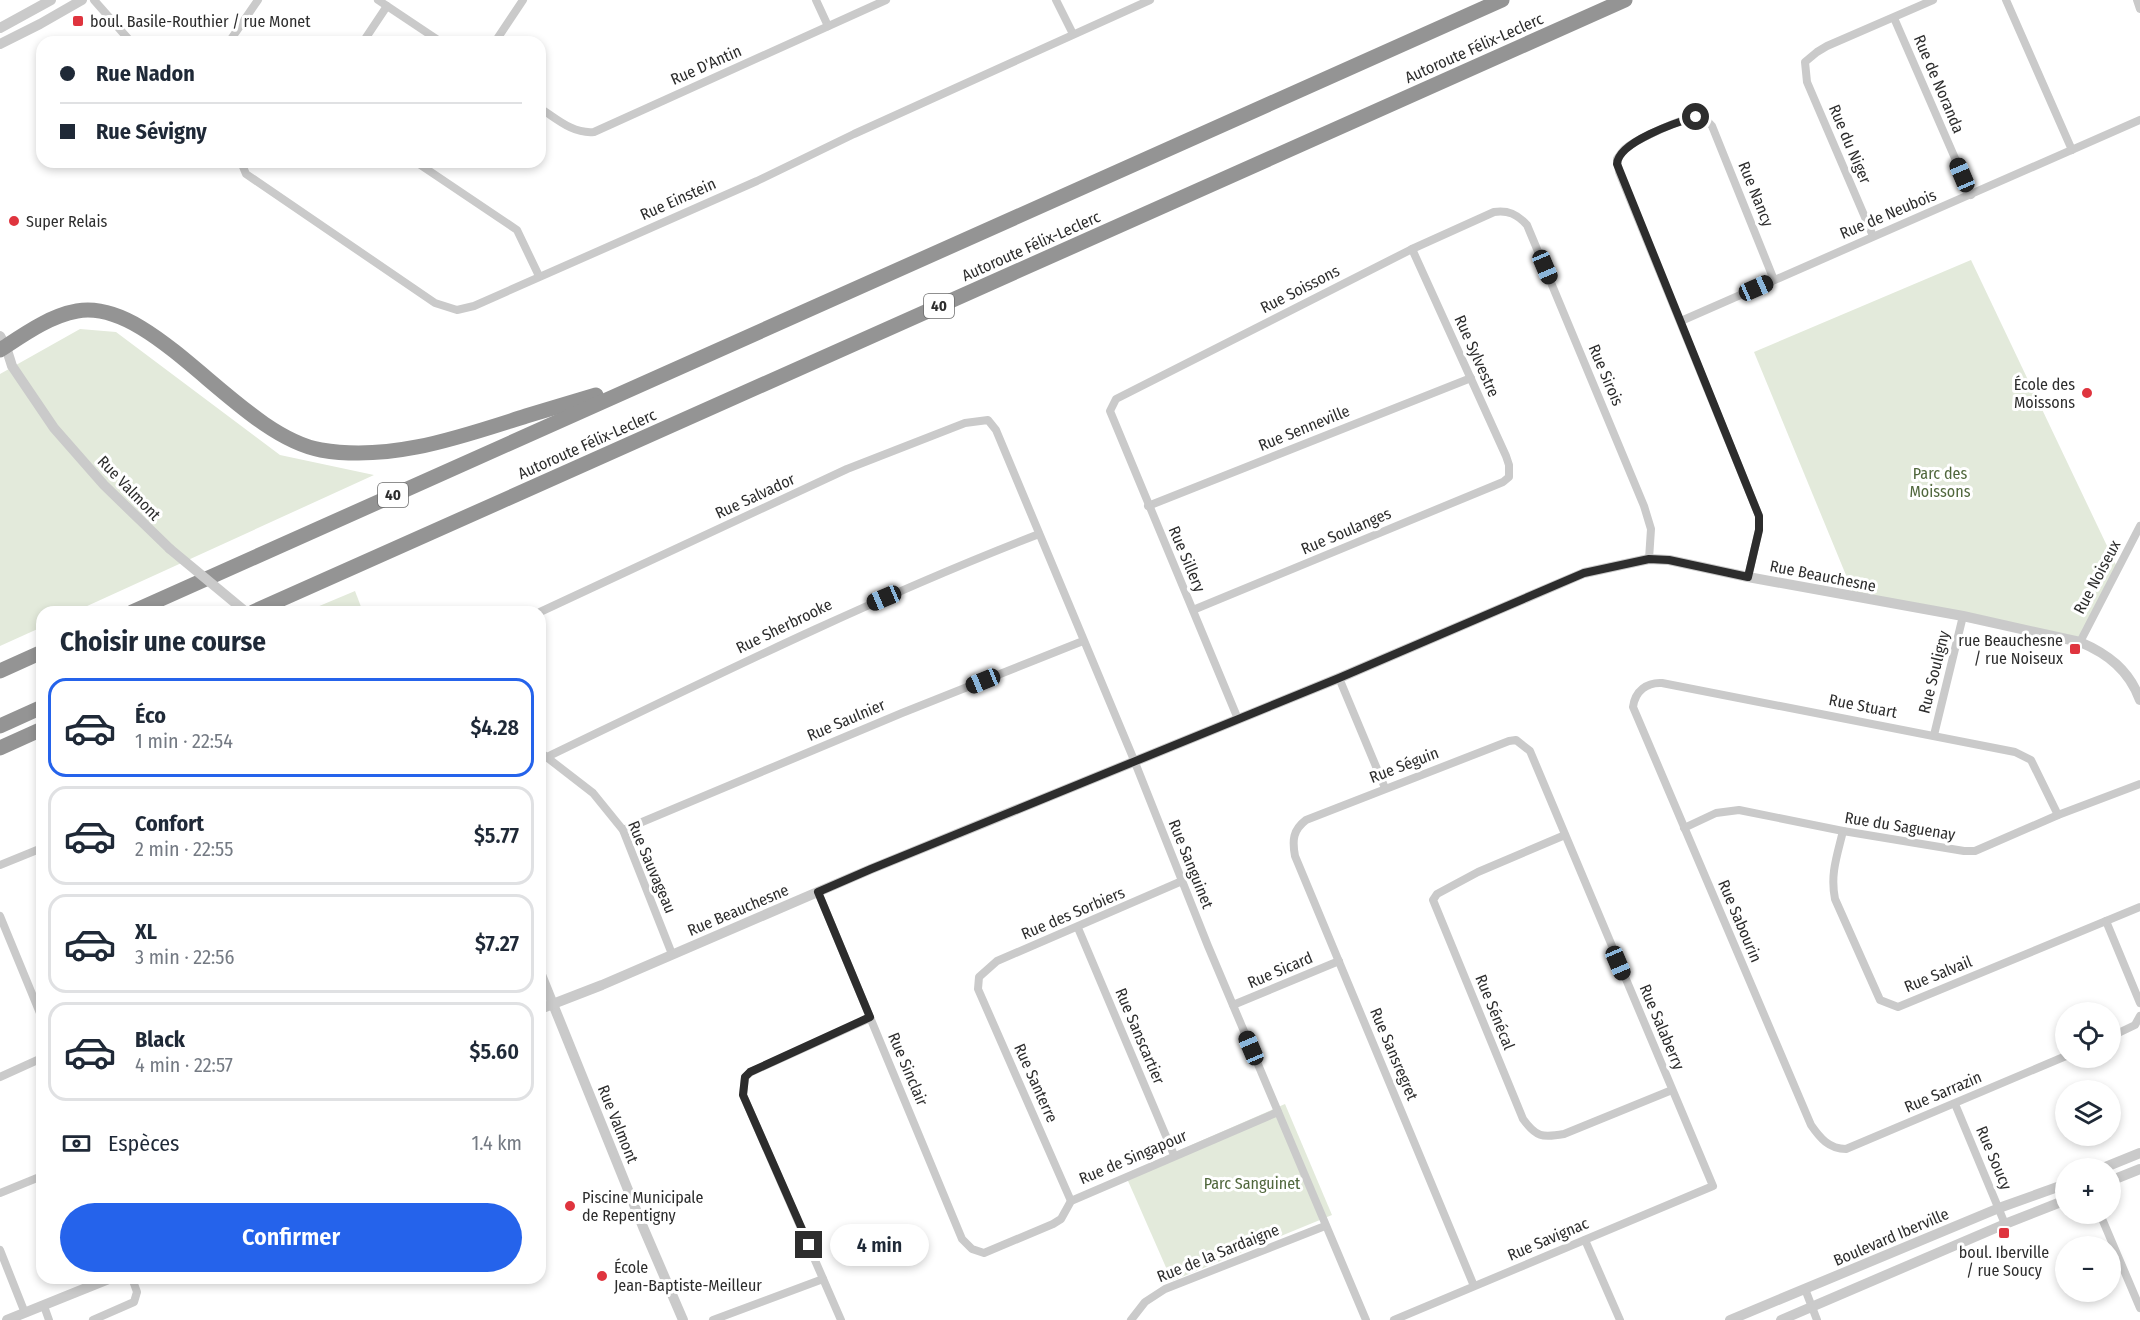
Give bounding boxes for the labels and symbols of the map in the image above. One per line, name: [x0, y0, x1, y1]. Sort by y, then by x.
street label: Autoroute Félix-Leclerc: [1402, 9, 1546, 87]
place label: boul. Basile-Routhier / rue Monet: [90, 12, 311, 31]
marker: boul. Basile-Routhier / rue Monet: [71, 14, 85, 28]
street label: Rue de Noranda: [1910, 32, 1968, 136]
street label: Rue D'Antin: [668, 41, 744, 89]
street label: Rue du Niger: [1825, 102, 1875, 187]
route start: [1682, 103, 1709, 130]
car: [1947, 155, 1977, 195]
street label: Rue Nancy: [1734, 159, 1778, 230]
street label: Rue Einstein: [637, 174, 719, 224]
street label: Rue de Neubois: [1837, 185, 1939, 243]
street label: Autoroute Félix-Leclerc: [959, 207, 1103, 285]
place label: Super Relais: [26, 212, 107, 231]
marker: Super Relais: [7, 214, 21, 228]
car: [1530, 247, 1560, 287]
street label: Rue Soissons: [1257, 261, 1343, 317]
car: [1736, 272, 1776, 304]
road number: 40: [924, 294, 954, 318]
street label: Rue Sylvestre: [1450, 312, 1504, 400]
street label: Rue Sirois: [1585, 341, 1628, 409]
place label: École des Moissons: [2014, 375, 2075, 412]
marker: École des Moissons: [2080, 386, 2094, 400]
street label: Rue Senneville: [1256, 401, 1352, 455]
street label: Autoroute Félix-Leclerc: [515, 405, 659, 483]
street label: Rue Valmont: [93, 452, 165, 525]
park label: Parc des Moissons: [1909, 464, 1971, 501]
street label: Rue Salvador: [712, 469, 798, 523]
road number: 40: [378, 483, 408, 507]
street label: Rue Soulanges: [1298, 503, 1394, 558]
street label: Rue Sillery: [1165, 523, 1210, 596]
street label: Rue Noiseux: [2070, 537, 2124, 617]
street label: Rue Beauchesne: [1768, 556, 1878, 596]
car: [864, 583, 904, 613]
street label: Rue Sherbrooke: [733, 595, 835, 657]
street label: Rue Souligny: [1915, 628, 1954, 715]
place label: rue Beauchesne / rue Noiseux: [1958, 631, 2063, 668]
marker: rue Beauchesne / rue Noiseux: [2068, 642, 2082, 656]
car: [963, 666, 1003, 696]
street label: Rue Stuart: [1827, 690, 1899, 722]
street label: Rue Saulnier: [804, 695, 888, 745]
street label: Rue Séguin: [1367, 743, 1441, 787]
street label: Rue du Saguenay: [1843, 808, 1958, 844]
street label: Rue Sanguinet: [1165, 817, 1218, 912]
street label: Rue Sauvageau: [624, 818, 680, 916]
street label: Rue Sabourin: [1714, 877, 1766, 965]
street label: Rue Beauchesne: [685, 880, 791, 940]
street label: Rue des Sorbiers: [1018, 883, 1128, 943]
car: [1603, 943, 1633, 983]
street label: Rue Sicard: [1245, 948, 1315, 992]
street label: Rue Salvail: [1901, 952, 1975, 996]
street label: Rue Sénécal: [1471, 972, 1519, 1052]
street label: Rue Salaberry: [1635, 981, 1689, 1073]
street label: Rue Sanscartier: [1111, 985, 1169, 1087]
street label: Rue Sansregret: [1366, 1005, 1422, 1104]
car: [1236, 1028, 1266, 1068]
street label: Rue Sinclair: [884, 1030, 932, 1109]
street label: Rue Santerre: [1010, 1041, 1062, 1126]
street label: Rue Sarrazin: [1902, 1067, 1984, 1117]
street label: Rue Valmont: [594, 1082, 643, 1167]
street label: Rue Soucy: [1972, 1123, 2016, 1194]
street label: Rue de Singapour: [1076, 1126, 1190, 1188]
park label: Parc Sanguinet: [1204, 1174, 1301, 1193]
place label: Piscine Municipale de Repentigny: [582, 1188, 703, 1225]
marker: Piscine Municipale de Repentigny: [563, 1199, 577, 1213]
street label: Boulevard Iberville: [1831, 1204, 1952, 1270]
street label: Rue Savignac: [1505, 1213, 1591, 1265]
street label: Rue de la Sardaigne: [1154, 1220, 1282, 1286]
callout: 4 min: [830, 1224, 929, 1266]
marker: boul. Iberville / rue Soucy: [1997, 1226, 2011, 1240]
route end: [795, 1231, 822, 1258]
place label: boul. Iberville / rue Soucy: [1959, 1243, 2049, 1280]
place label: École Jean-Baptiste-Meilleur: [614, 1258, 762, 1295]
marker: École Jean-Baptiste-Meilleur: [595, 1269, 609, 1283]

